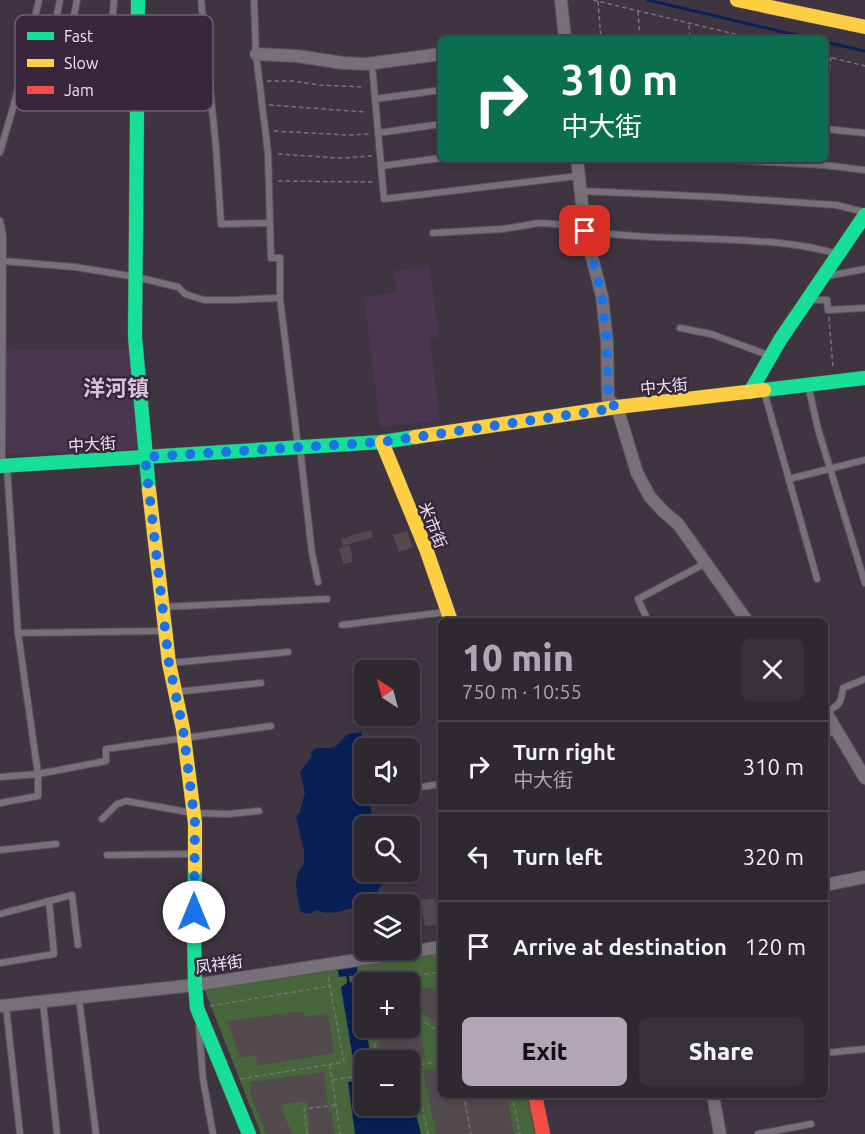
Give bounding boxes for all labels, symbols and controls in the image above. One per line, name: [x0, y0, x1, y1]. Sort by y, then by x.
legend: [15, 15, 213, 111]
text: Fast: [64, 27, 94, 45]
text: Slow: [64, 54, 99, 72]
text: 310 m: [561, 56, 678, 103]
icon: right: [462, 60, 540, 138]
text: Jam: [64, 81, 94, 99]
text: 中大街: [561, 111, 642, 141]
pin: [559, 205, 610, 256]
icon: arrive: [568, 214, 601, 247]
district label: 洋河镇: [83, 375, 149, 400]
street label: 中大街: [639, 375, 689, 397]
street label: 中大街: [67, 433, 117, 455]
street label: 米市街: [416, 499, 450, 551]
text: 10 min: [462, 637, 574, 678]
button: close: [741, 638, 804, 701]
north arrow: [354, 660, 420, 726]
map controls: [354, 660, 420, 1116]
text: 750 m · 10:55: [462, 680, 582, 703]
button: sound: [354, 738, 420, 804]
text: Turn right: [513, 739, 615, 764]
icon: right: [462, 750, 495, 783]
text: 310 m: [743, 754, 804, 779]
text: 中大街: [513, 768, 573, 791]
button: search: [354, 816, 420, 882]
icon: left: [462, 840, 495, 873]
text: Turn left: [513, 844, 603, 869]
text: 320 m: [743, 844, 804, 869]
position arrow: [162, 880, 226, 944]
button: layers: [354, 894, 420, 960]
icon: arrive: [462, 930, 495, 963]
text: Arrive at destination: [513, 934, 727, 959]
text: 120 m: [745, 934, 806, 959]
street label: 凤祥街: [194, 952, 244, 976]
button: +: [354, 972, 420, 1038]
button: Exit: [462, 1017, 627, 1086]
button: Share: [639, 1017, 804, 1086]
button: −: [354, 1050, 420, 1116]

